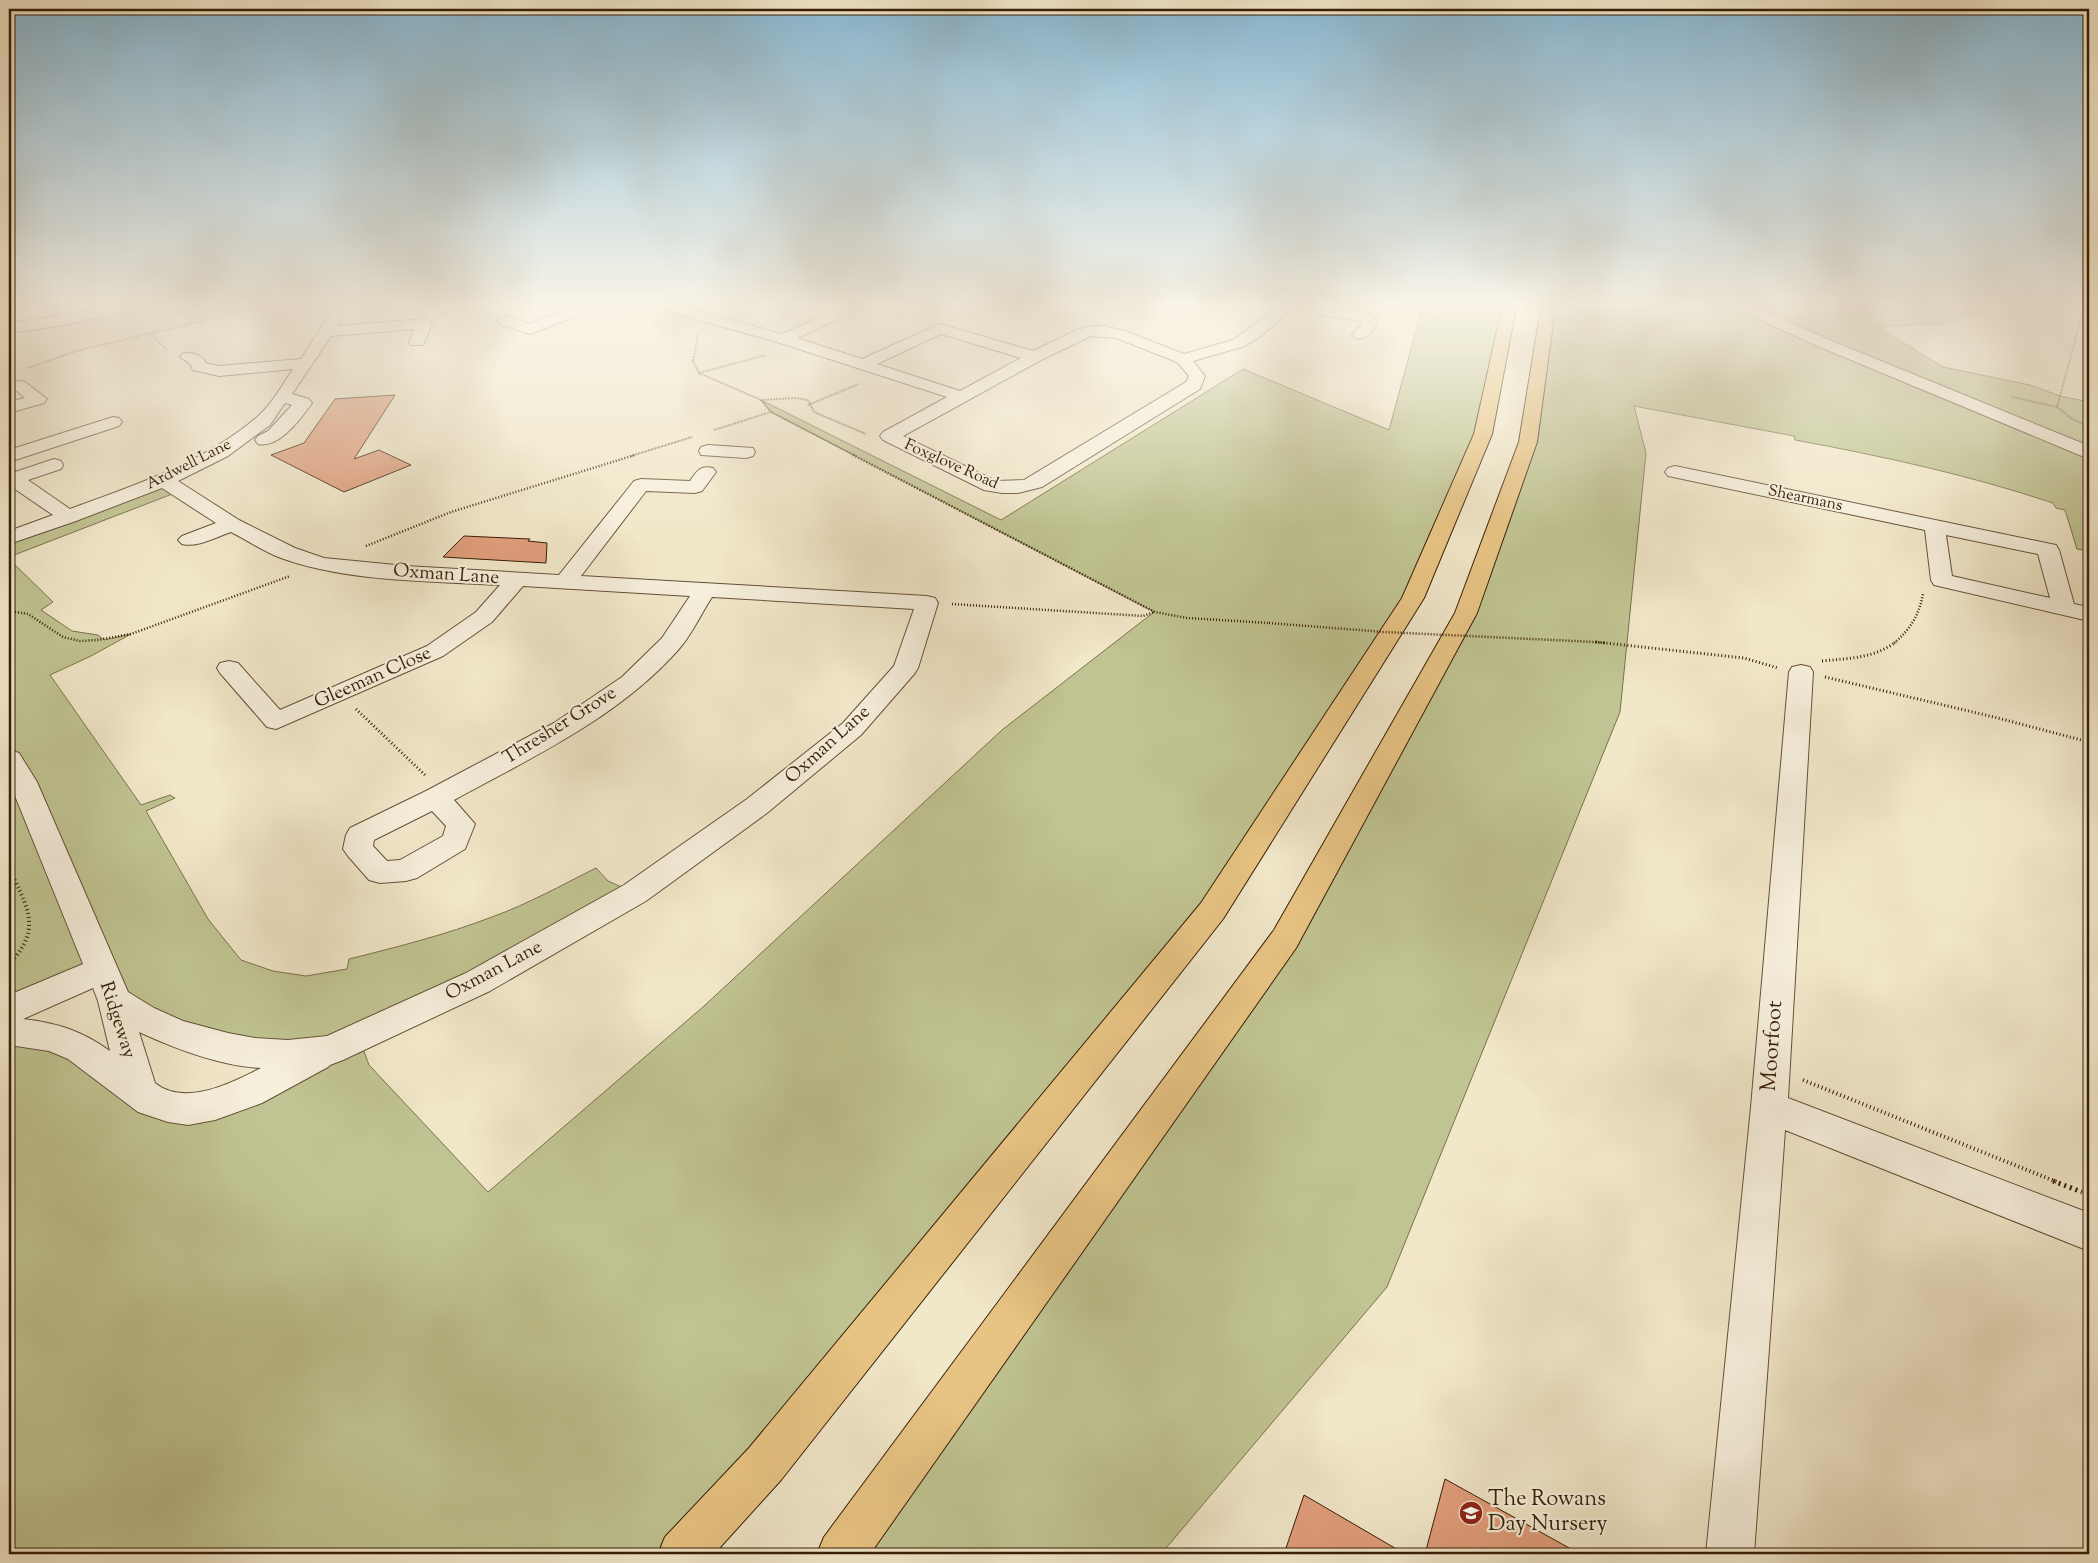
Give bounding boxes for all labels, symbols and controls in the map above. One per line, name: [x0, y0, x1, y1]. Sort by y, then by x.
street label: Ardwell Lane: [143, 434, 235, 496]
street label: Foxglove Road: [900, 434, 1002, 496]
street label: Shearmans: [1766, 480, 1844, 518]
street label: Oxman Lane: [392, 558, 500, 592]
street label: Gleeman Close: [310, 640, 436, 716]
street label: Thresher Grove: [498, 680, 622, 772]
street label: Oxman Lane: [779, 699, 877, 791]
street label: Oxman Lane: [441, 934, 547, 1008]
street label: Ridgeway: [92, 978, 142, 1062]
street label: Moorfoot: [1754, 999, 1792, 1092]
place label: The Rowans Day Nursery: [1488, 1484, 1607, 1541]
school or university icon: The Rowans Day Nursery: [1458, 1500, 1484, 1526]

